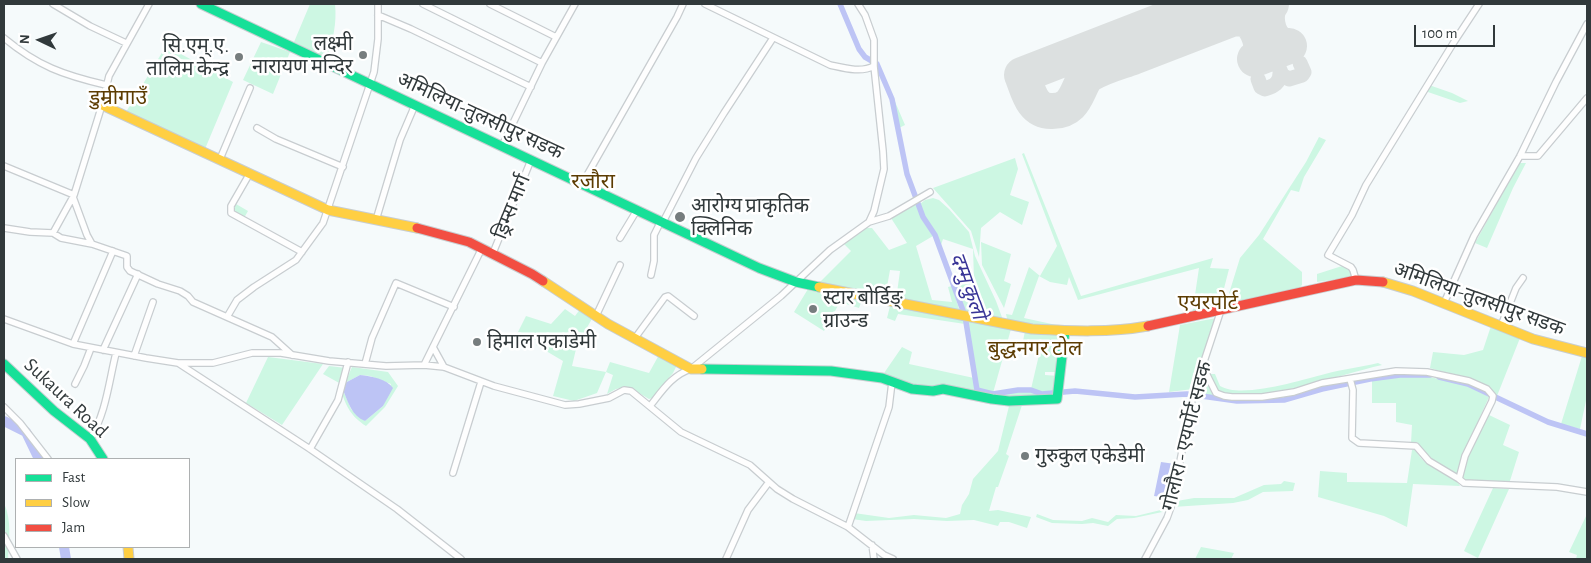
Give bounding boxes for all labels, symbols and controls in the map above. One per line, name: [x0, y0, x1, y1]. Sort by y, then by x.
north arrow: [15, 15, 65, 65]
scale bar: [1416, 15, 1497, 47]
text: 100 m: [1422, 26, 1457, 41]
place label: लक्ष्मी नारायण मन्दिर: [252, 32, 353, 79]
text: N: [18, 34, 32, 44]
place label: सि.एम्.ए. तालिम केन्द्र: [146, 34, 229, 81]
marker: लक्ष्मी नारायण मन्दिर: [357, 49, 369, 61]
marker: सि.एम्.ए. तालिम केन्द्र: [233, 51, 245, 63]
street label: अमिलिया-तुलसीपुर सडक: [393, 67, 567, 165]
district label: डुम्रीगाउँ: [89, 85, 147, 111]
district label: रजौरा: [571, 169, 615, 195]
street label: ड्रिम्स मार्ग: [488, 171, 536, 243]
place label: आरोग्य प्राकृतिक क्लिनिक: [691, 194, 809, 241]
marker: आरोग्य प्राकृतिक क्लिनिक: [673, 210, 687, 224]
water label: दम्मु कुलो: [944, 249, 992, 323]
street label: अमिलिया-तुलसीपुर सडक: [1390, 257, 1568, 341]
place label: स्टार बोर्डिङ् ग्राउन्ड: [823, 286, 903, 333]
district label: एयरपोर्ट: [1178, 290, 1238, 316]
marker: स्टार बोर्डिङ् ग्राउन्ड: [807, 303, 819, 315]
place label: हिमाल एकाडेमी: [487, 330, 596, 354]
marker: हिमाल एकाडेमी: [471, 336, 483, 348]
district label: बुद्धनगर टोल: [988, 336, 1082, 362]
street label: Sukaura Road: [19, 353, 113, 443]
street label: गोलौरा - एयर्पोर्ट सडक: [1157, 359, 1217, 513]
place label: गुरुकुल एकेडेमी: [1035, 444, 1145, 468]
marker: गुरुकुल एकेडेमी: [1019, 450, 1031, 462]
legend: [15, 458, 190, 548]
text: Fast: [62, 470, 85, 485]
text: Slow: [62, 495, 90, 510]
text: Jam: [62, 520, 85, 535]

